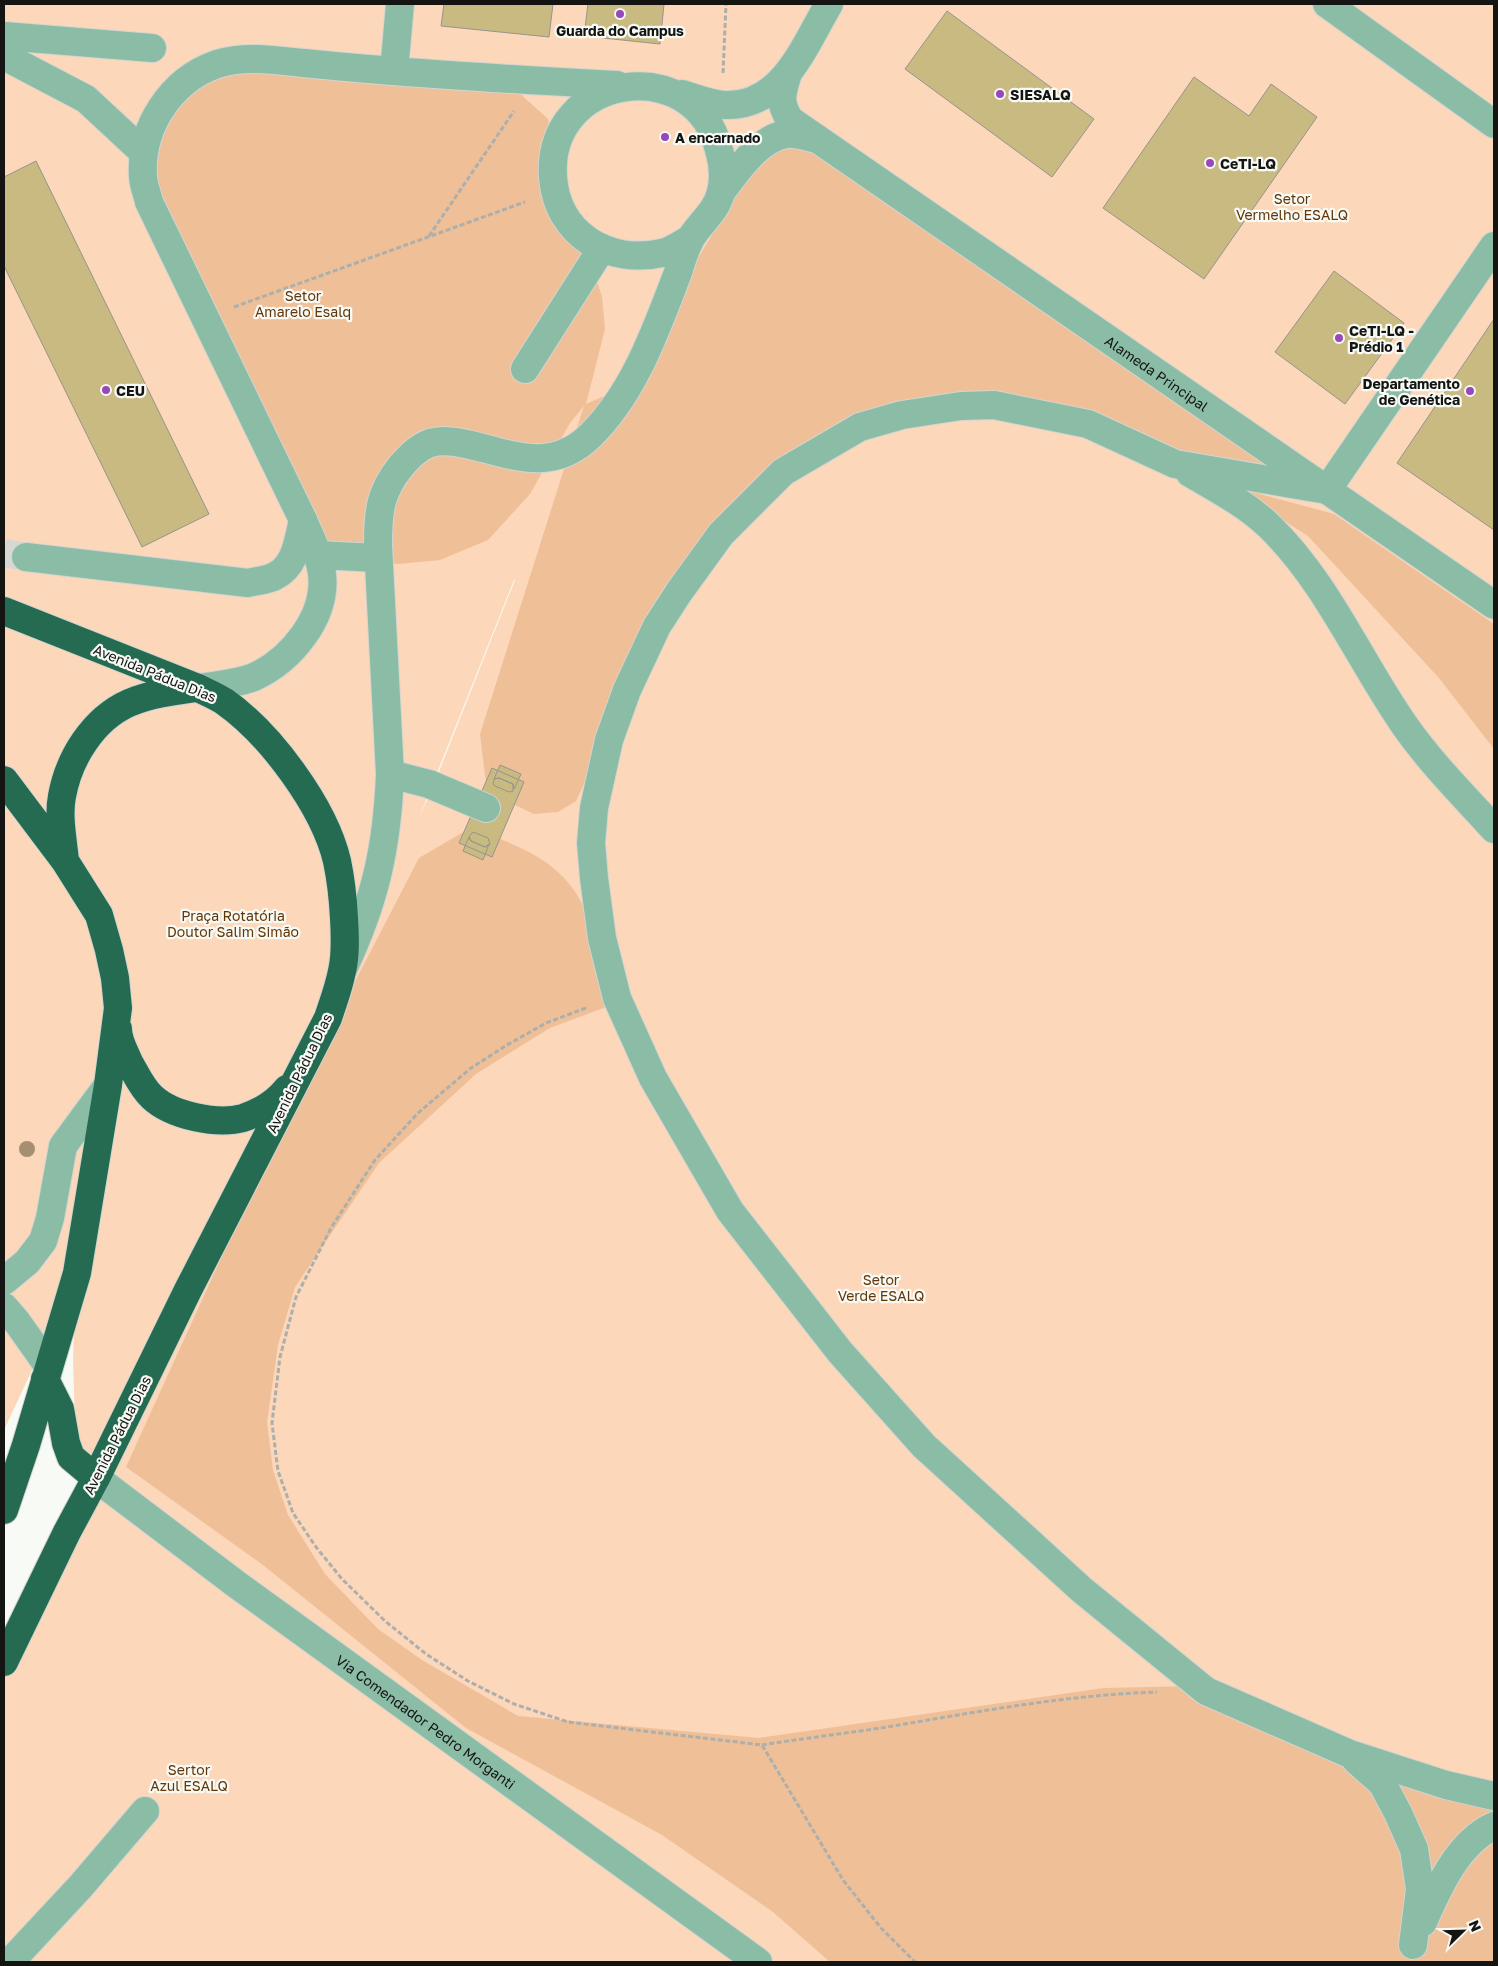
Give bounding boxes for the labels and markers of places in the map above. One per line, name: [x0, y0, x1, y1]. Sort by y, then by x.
marker: Guarda do Campus: [614, 8, 626, 20]
place label: Guarda do Campus: [556, 22, 684, 39]
place label: SIESALQ: [1010, 86, 1071, 103]
marker: SIESALQ: [994, 88, 1006, 100]
place label: A encarnado: [675, 129, 760, 146]
marker: A encarnado: [659, 131, 671, 143]
place label: CeTI-LQ: [1220, 155, 1276, 172]
marker: CeTI-LQ: [1204, 157, 1216, 169]
place label: CeTI-LQ - Prédio 1: [1349, 322, 1414, 355]
marker: CeTI-LQ - Prédio 1: [1333, 332, 1345, 344]
place label: Departamento de Genética: [1363, 375, 1460, 408]
place label: CEU: [116, 382, 145, 399]
marker: CEU: [100, 384, 112, 396]
marker: Departamento de Genética: [1464, 385, 1476, 397]

